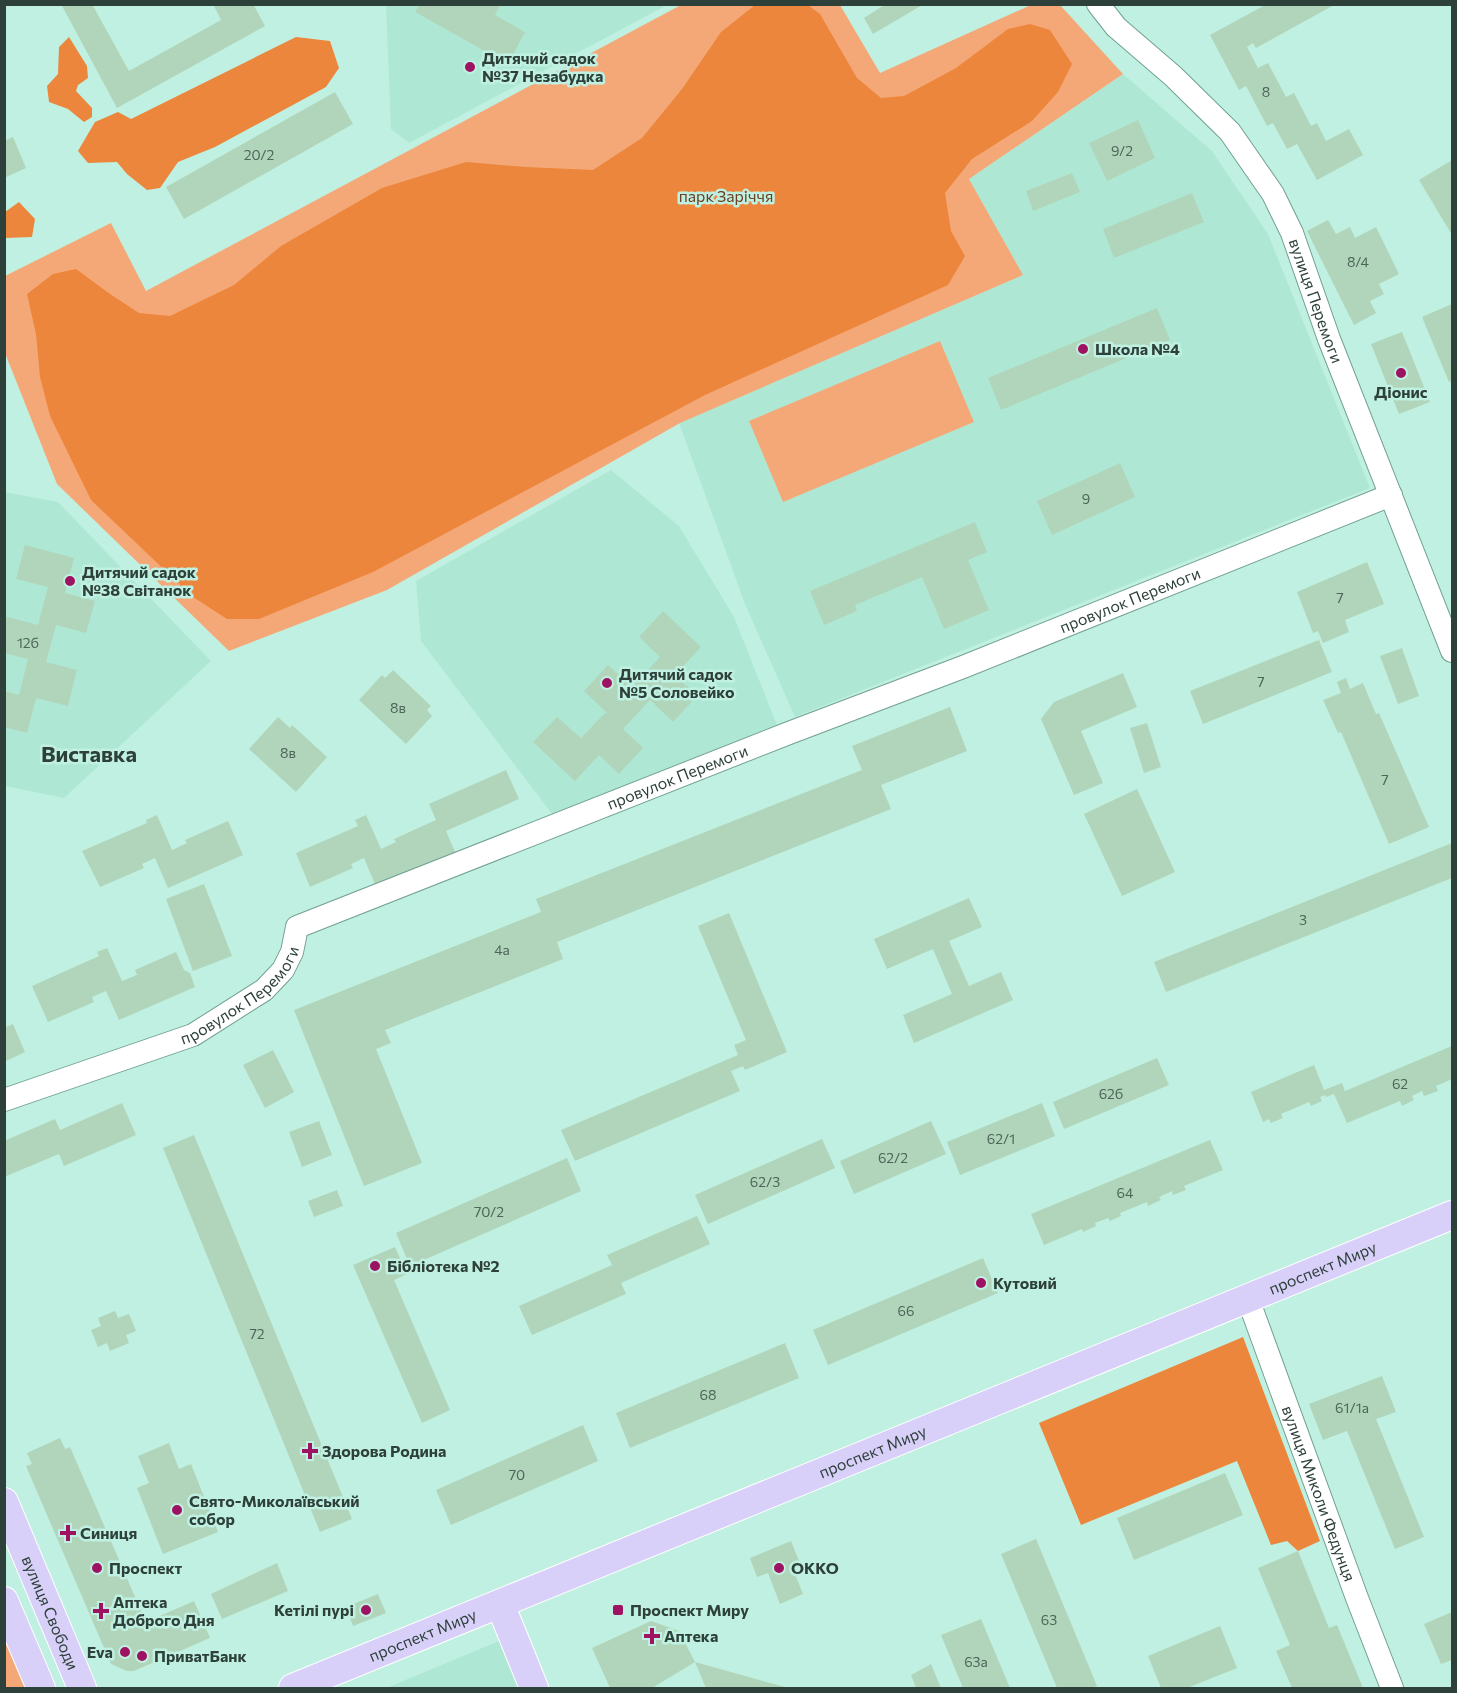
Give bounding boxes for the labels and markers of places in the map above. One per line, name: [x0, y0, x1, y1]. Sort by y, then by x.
place label: Дитячий садок №37 Незабудка: [482, 48, 603, 85]
marker: Дитячий садок №37 Незабудка: [463, 60, 477, 74]
place label: Школа №4: [1095, 339, 1180, 358]
marker: Школа №4: [1076, 342, 1090, 356]
marker: Діонис: [1394, 366, 1408, 380]
place label: Діонис: [1374, 382, 1428, 401]
place label: Дитячий садок №38 Світанок: [82, 562, 196, 599]
marker: Дитячий садок №38 Світанок: [63, 574, 77, 588]
place label: Дитячий садок №5 Соловейко: [619, 664, 735, 701]
marker: Дитячий садок №5 Соловейко: [600, 676, 614, 690]
place label: Бібліотека №2: [387, 1256, 500, 1275]
marker: Бібліотека №2: [368, 1259, 382, 1273]
place label: Кутовий: [993, 1273, 1057, 1292]
marker: Кутовий: [974, 1276, 988, 1290]
place label: Здорова Родина: [322, 1441, 446, 1460]
marker: Здорова Родина: [303, 1444, 317, 1458]
place label: Свято-Миколаївський собор: [189, 1491, 360, 1528]
marker: Свято-Миколаївський собор: [170, 1503, 184, 1517]
place label: Синиця: [80, 1523, 137, 1542]
marker: Синиця: [61, 1526, 75, 1540]
place label: Проспект: [109, 1558, 183, 1577]
place label: ОККО: [791, 1558, 839, 1577]
marker: Проспект: [90, 1561, 104, 1575]
marker: ОККО: [772, 1561, 786, 1575]
place label: Аптека Доброго Дня: [113, 1592, 215, 1629]
place label: Кетілі пурі: [274, 1600, 354, 1619]
place label: Проспект Миру: [630, 1600, 749, 1619]
marker: Кетілі пурі: [359, 1603, 373, 1617]
marker: Проспект Миру: [611, 1603, 625, 1617]
marker: Аптека Доброго Дня: [94, 1604, 108, 1618]
place label: Аптека: [664, 1626, 718, 1645]
marker: Аптека: [645, 1629, 659, 1643]
place label: Eva: [87, 1642, 113, 1661]
marker: Eva: [118, 1645, 132, 1659]
place label: ПриватБанк: [154, 1646, 247, 1665]
marker: ПриватБанк: [135, 1649, 149, 1663]

